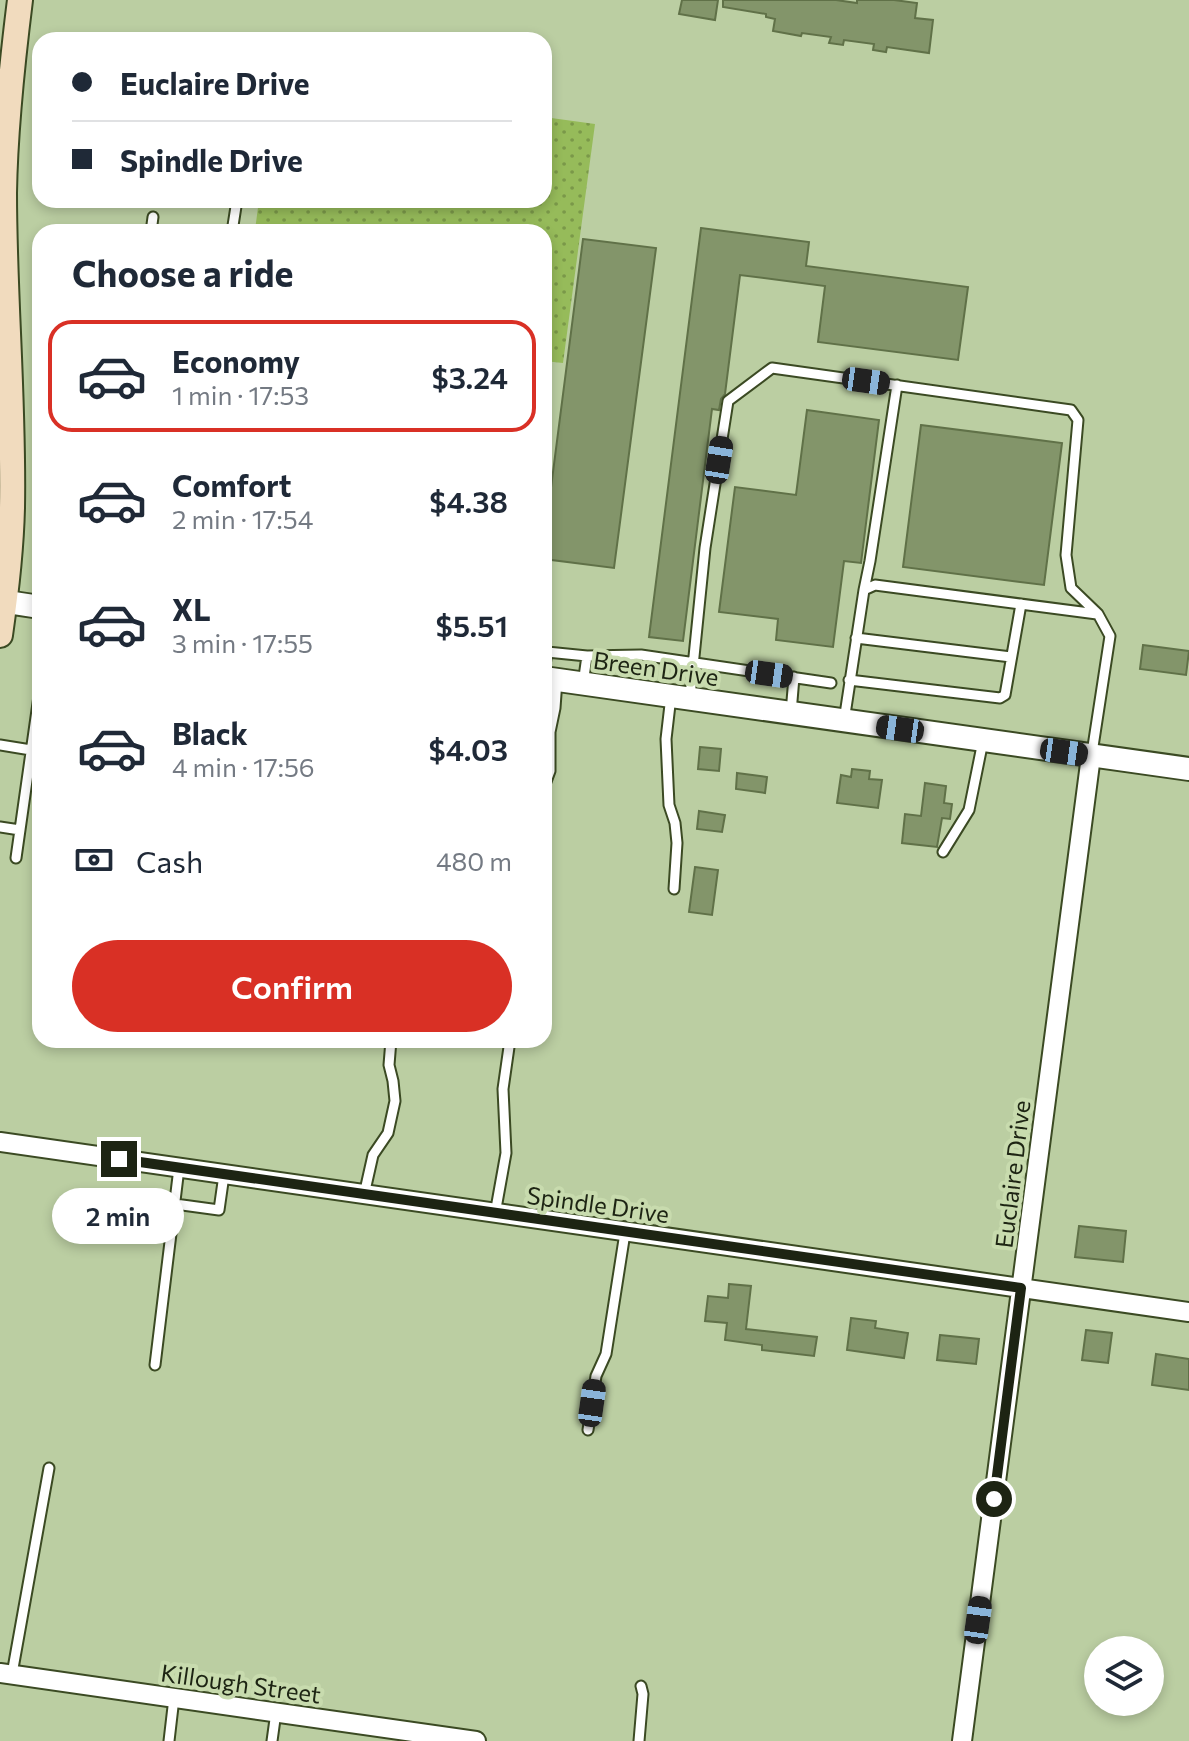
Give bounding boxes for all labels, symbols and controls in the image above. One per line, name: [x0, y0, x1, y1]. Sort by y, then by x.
text: Euclaire Drive: [120, 64, 310, 101]
text: Spindle Drive: [120, 141, 303, 178]
text: Choose a ride: [72, 250, 293, 294]
icon: car: [76, 340, 148, 412]
text: Economy: [172, 342, 300, 379]
text: $3.24: [432, 358, 508, 395]
car: [841, 366, 891, 396]
text: 1 min · 17:53: [172, 379, 309, 410]
car: [703, 434, 735, 486]
icon: car: [76, 464, 148, 536]
text: Comfort: [172, 466, 291, 503]
text: $4.38: [429, 482, 508, 519]
text: 2 min · 17:54: [172, 503, 313, 534]
icon: car: [76, 588, 148, 660]
text: XL: [172, 590, 211, 627]
text: $5.51: [436, 606, 508, 643]
text: 3 min · 17:55: [172, 627, 313, 658]
street label: Breen Drive: [591, 645, 721, 691]
car: [744, 659, 794, 689]
icon: car: [76, 712, 148, 784]
text: Black: [172, 714, 248, 751]
car: [875, 714, 925, 744]
text: $4.03: [429, 730, 508, 767]
car: [1039, 737, 1089, 767]
text: 4 min · 17:56: [172, 751, 315, 782]
icon: cash: [72, 838, 116, 882]
text: Cash: [136, 842, 203, 879]
text: 480 m: [436, 845, 512, 876]
button: Confirm: [72, 940, 512, 1032]
street label: Euclaire Drive: [989, 1098, 1035, 1250]
route end: [101, 1141, 137, 1177]
street label: Spindle Drive: [525, 1180, 671, 1228]
callout: 2 min: [53, 1187, 185, 1243]
text: 2 min: [86, 1200, 150, 1231]
car: [577, 1378, 607, 1428]
route start: [976, 1481, 1012, 1517]
car: [963, 1595, 993, 1645]
map controls: [1084, 1636, 1164, 1716]
button: layers: [1084, 1636, 1164, 1716]
street label: Killough Street: [159, 1657, 323, 1709]

